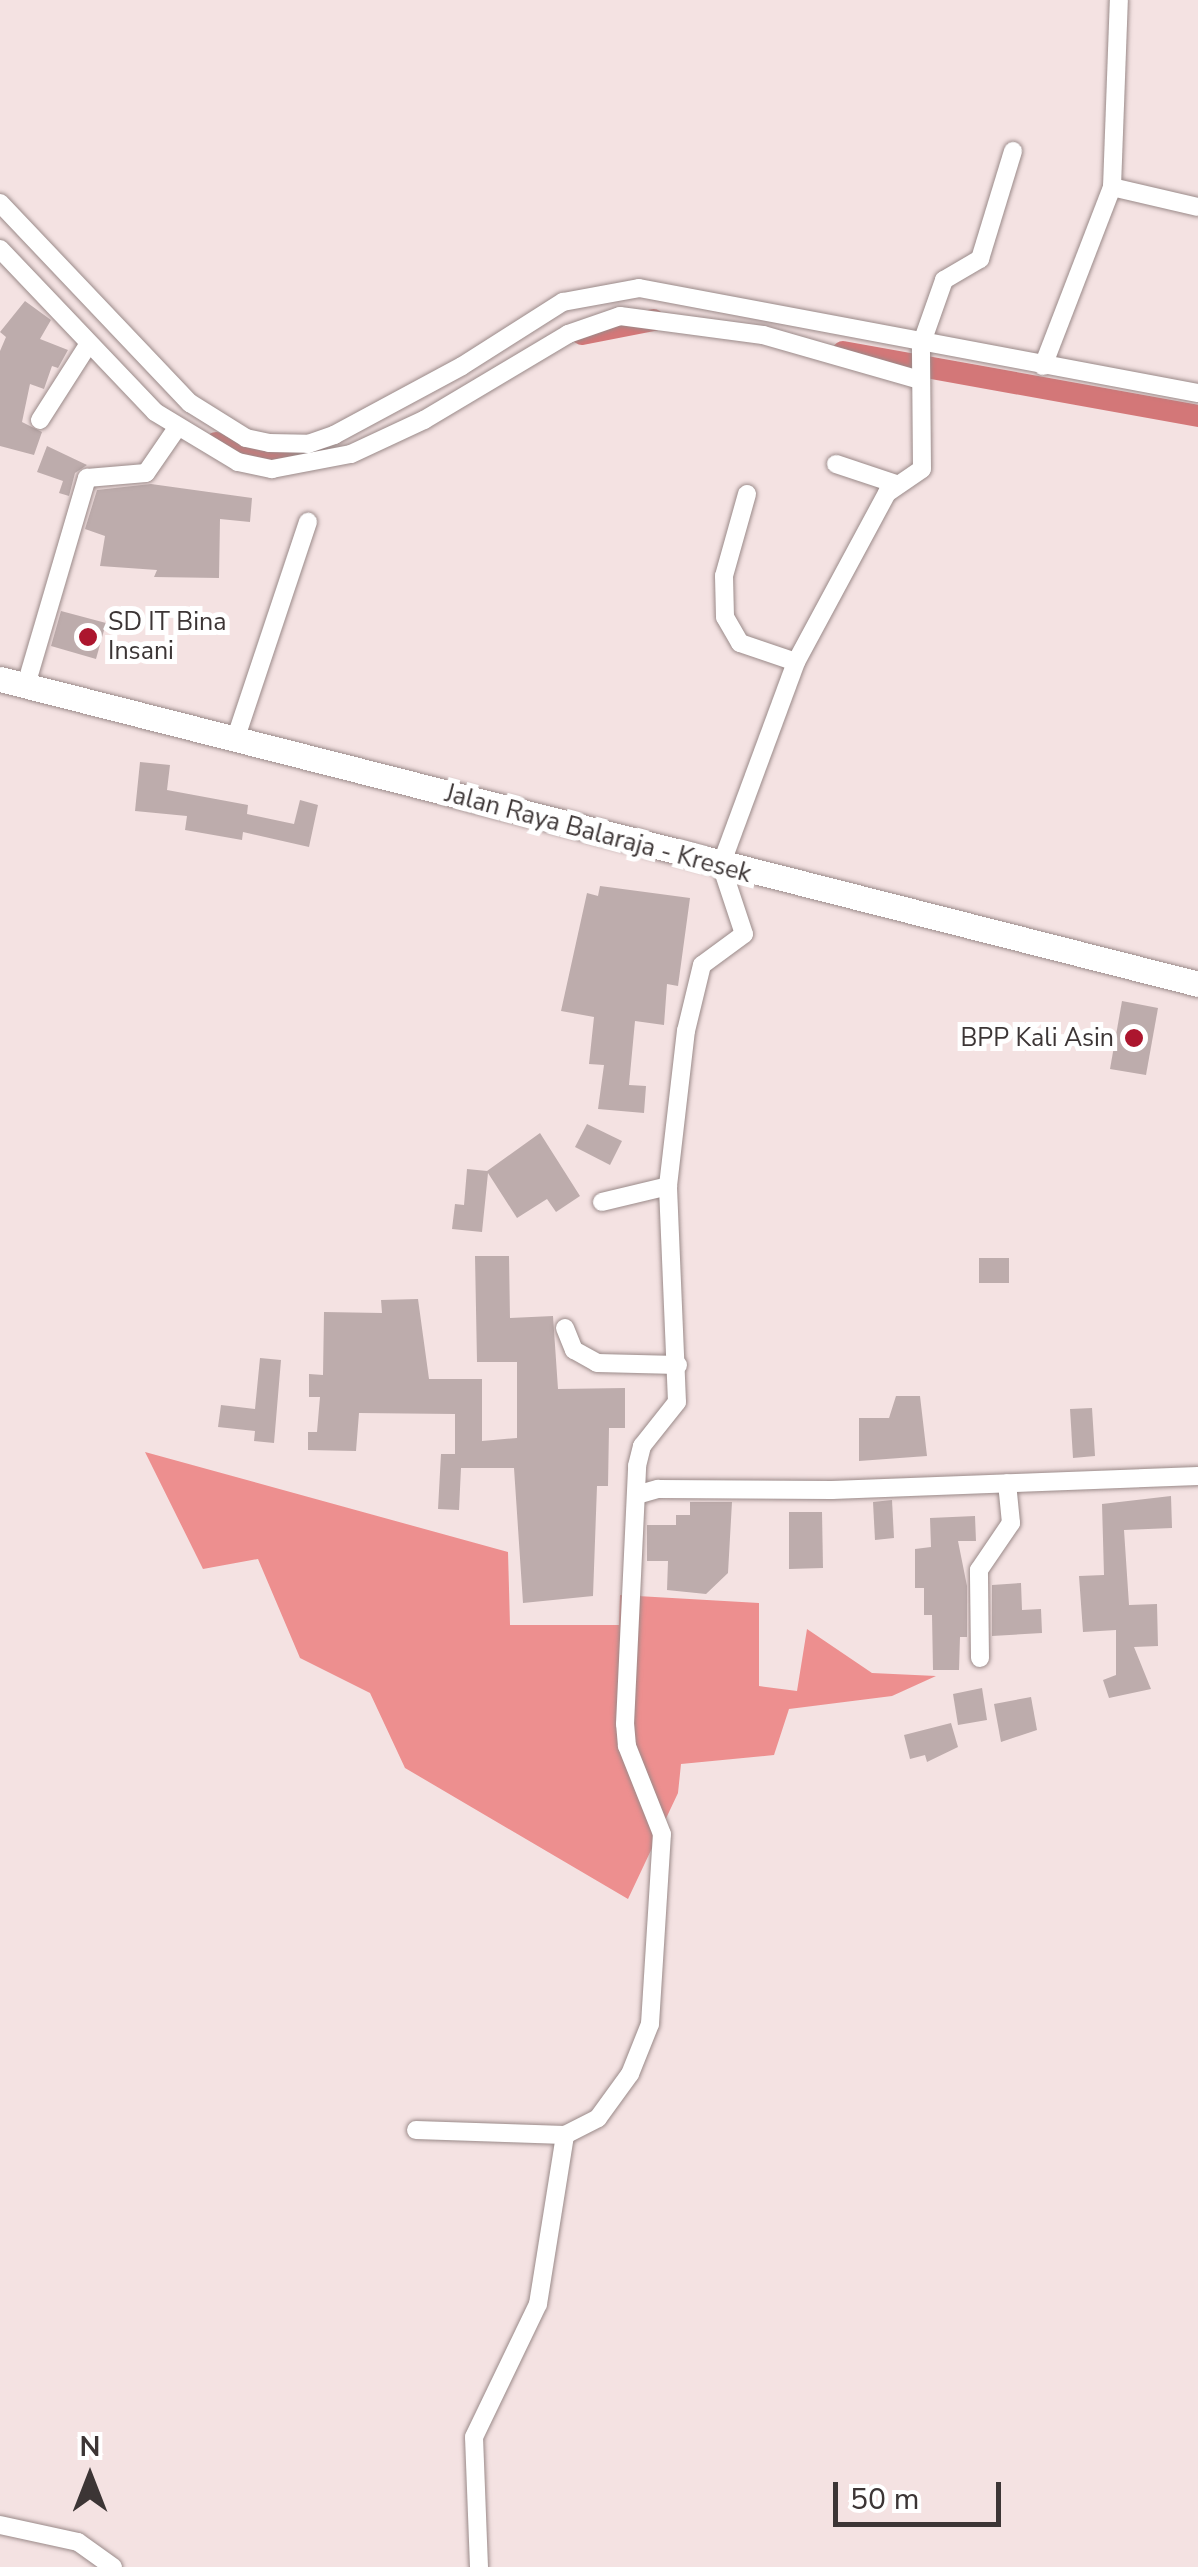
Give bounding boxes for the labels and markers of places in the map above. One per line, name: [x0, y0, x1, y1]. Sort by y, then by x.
place label: SD IT Bina Insani: [108, 608, 226, 667]
marker: SD IT Bina Insani: [77, 626, 99, 648]
place label: BPP Kali Asin: [960, 1023, 1114, 1053]
marker: BPP Kali Asin: [1123, 1027, 1145, 1049]

